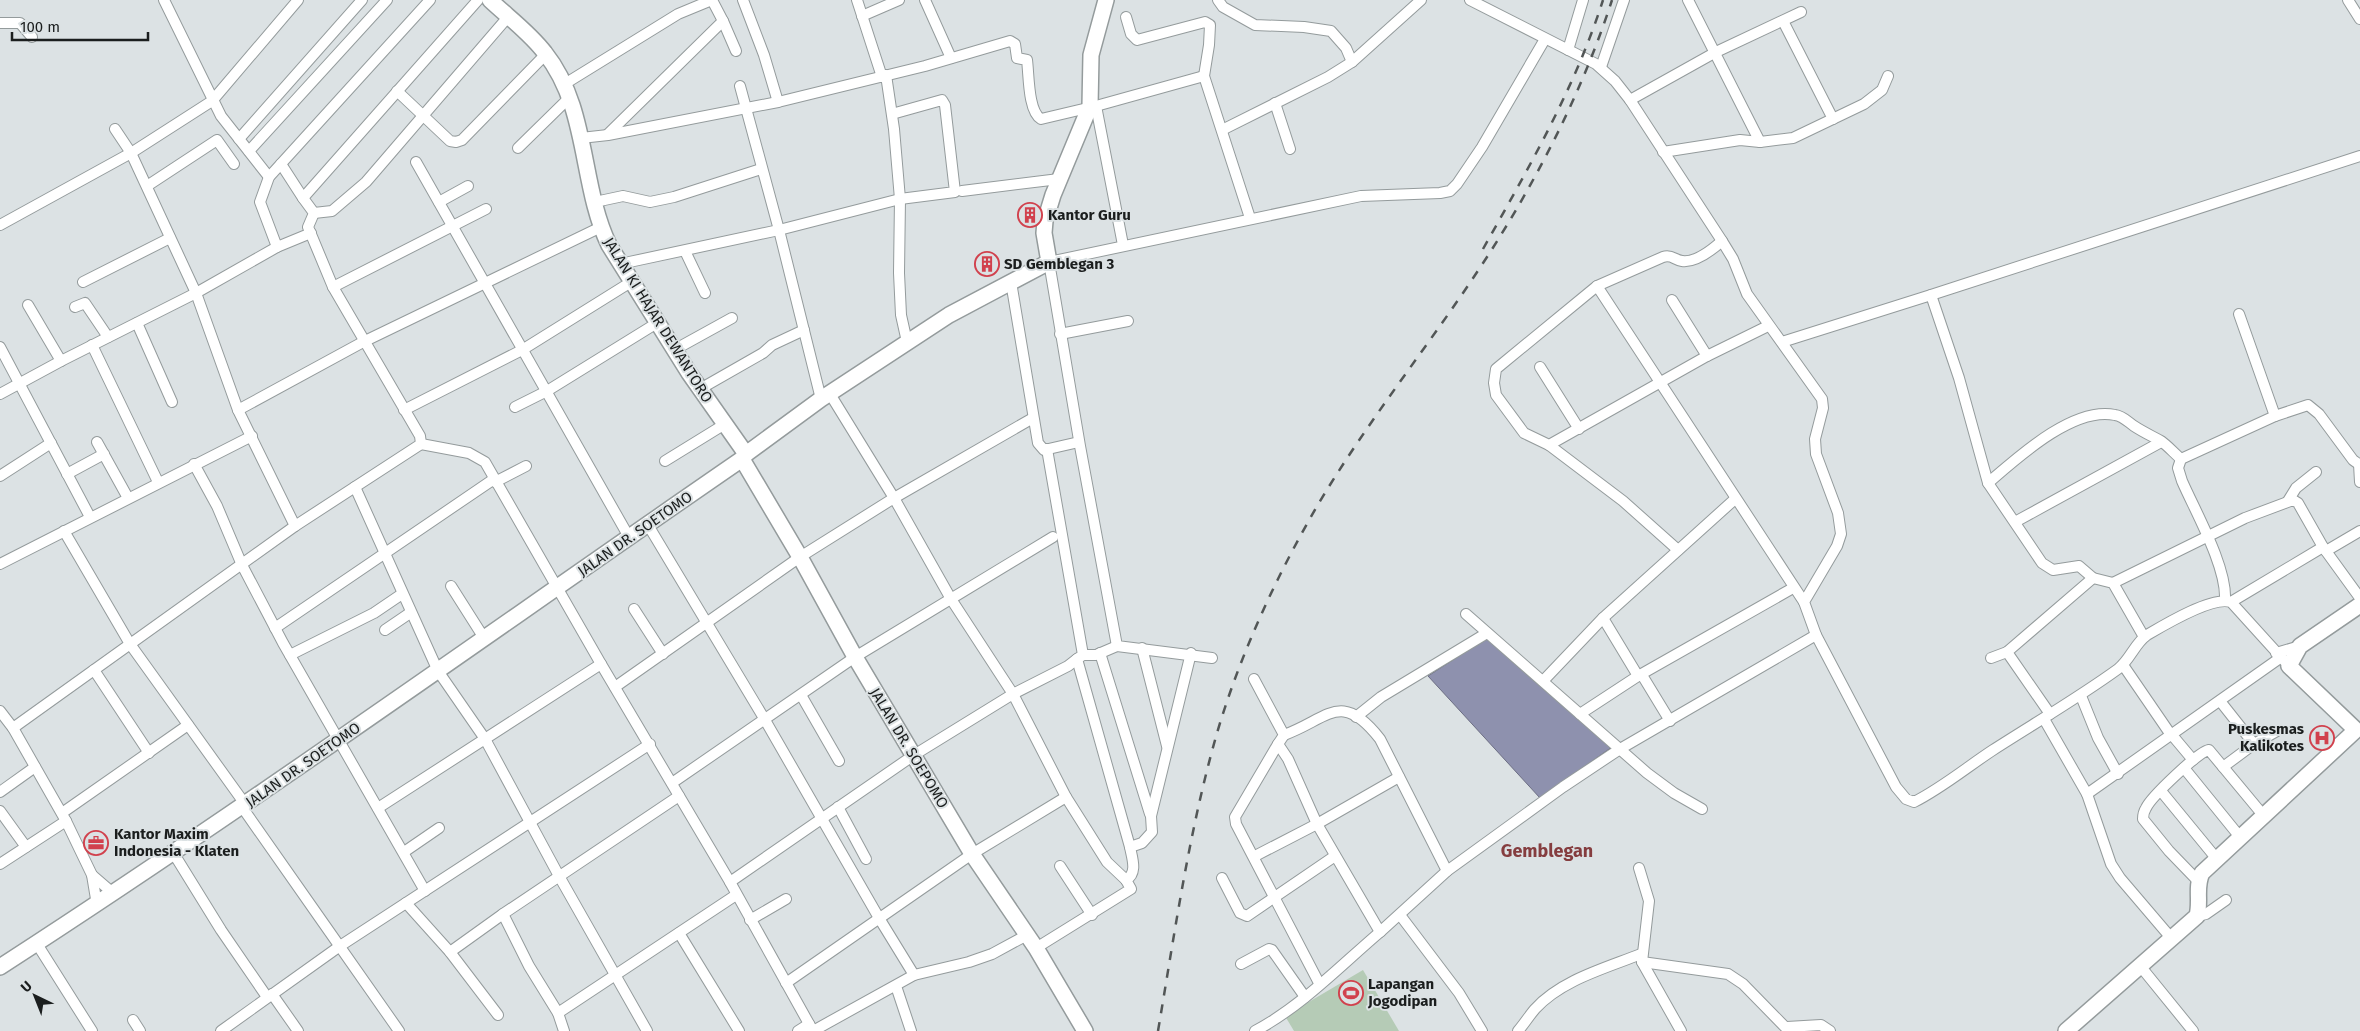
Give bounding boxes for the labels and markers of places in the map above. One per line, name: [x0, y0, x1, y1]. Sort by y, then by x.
building icon: Kantor Guru: [1017, 202, 1043, 228]
place label: Kantor Guru: [1048, 206, 1131, 224]
building icon: SD Gemblegan 3: [974, 251, 1000, 277]
place label: SD Gemblegan 3: [1004, 255, 1114, 273]
place label: Puskesmas Kalikotes: [2228, 720, 2304, 755]
hospital icon: Puskesmas Kalikotes: [2309, 725, 2335, 751]
place label: Kantor Maxim Indonesia - Klaten: [114, 825, 239, 860]
office icon: Kantor Maxim Indonesia - Klaten: [83, 830, 109, 856]
place label: Lapangan Jogodipan: [1367, 975, 1437, 1010]
sports icon: Lapangan Jogodipan: [1338, 980, 1364, 1006]

